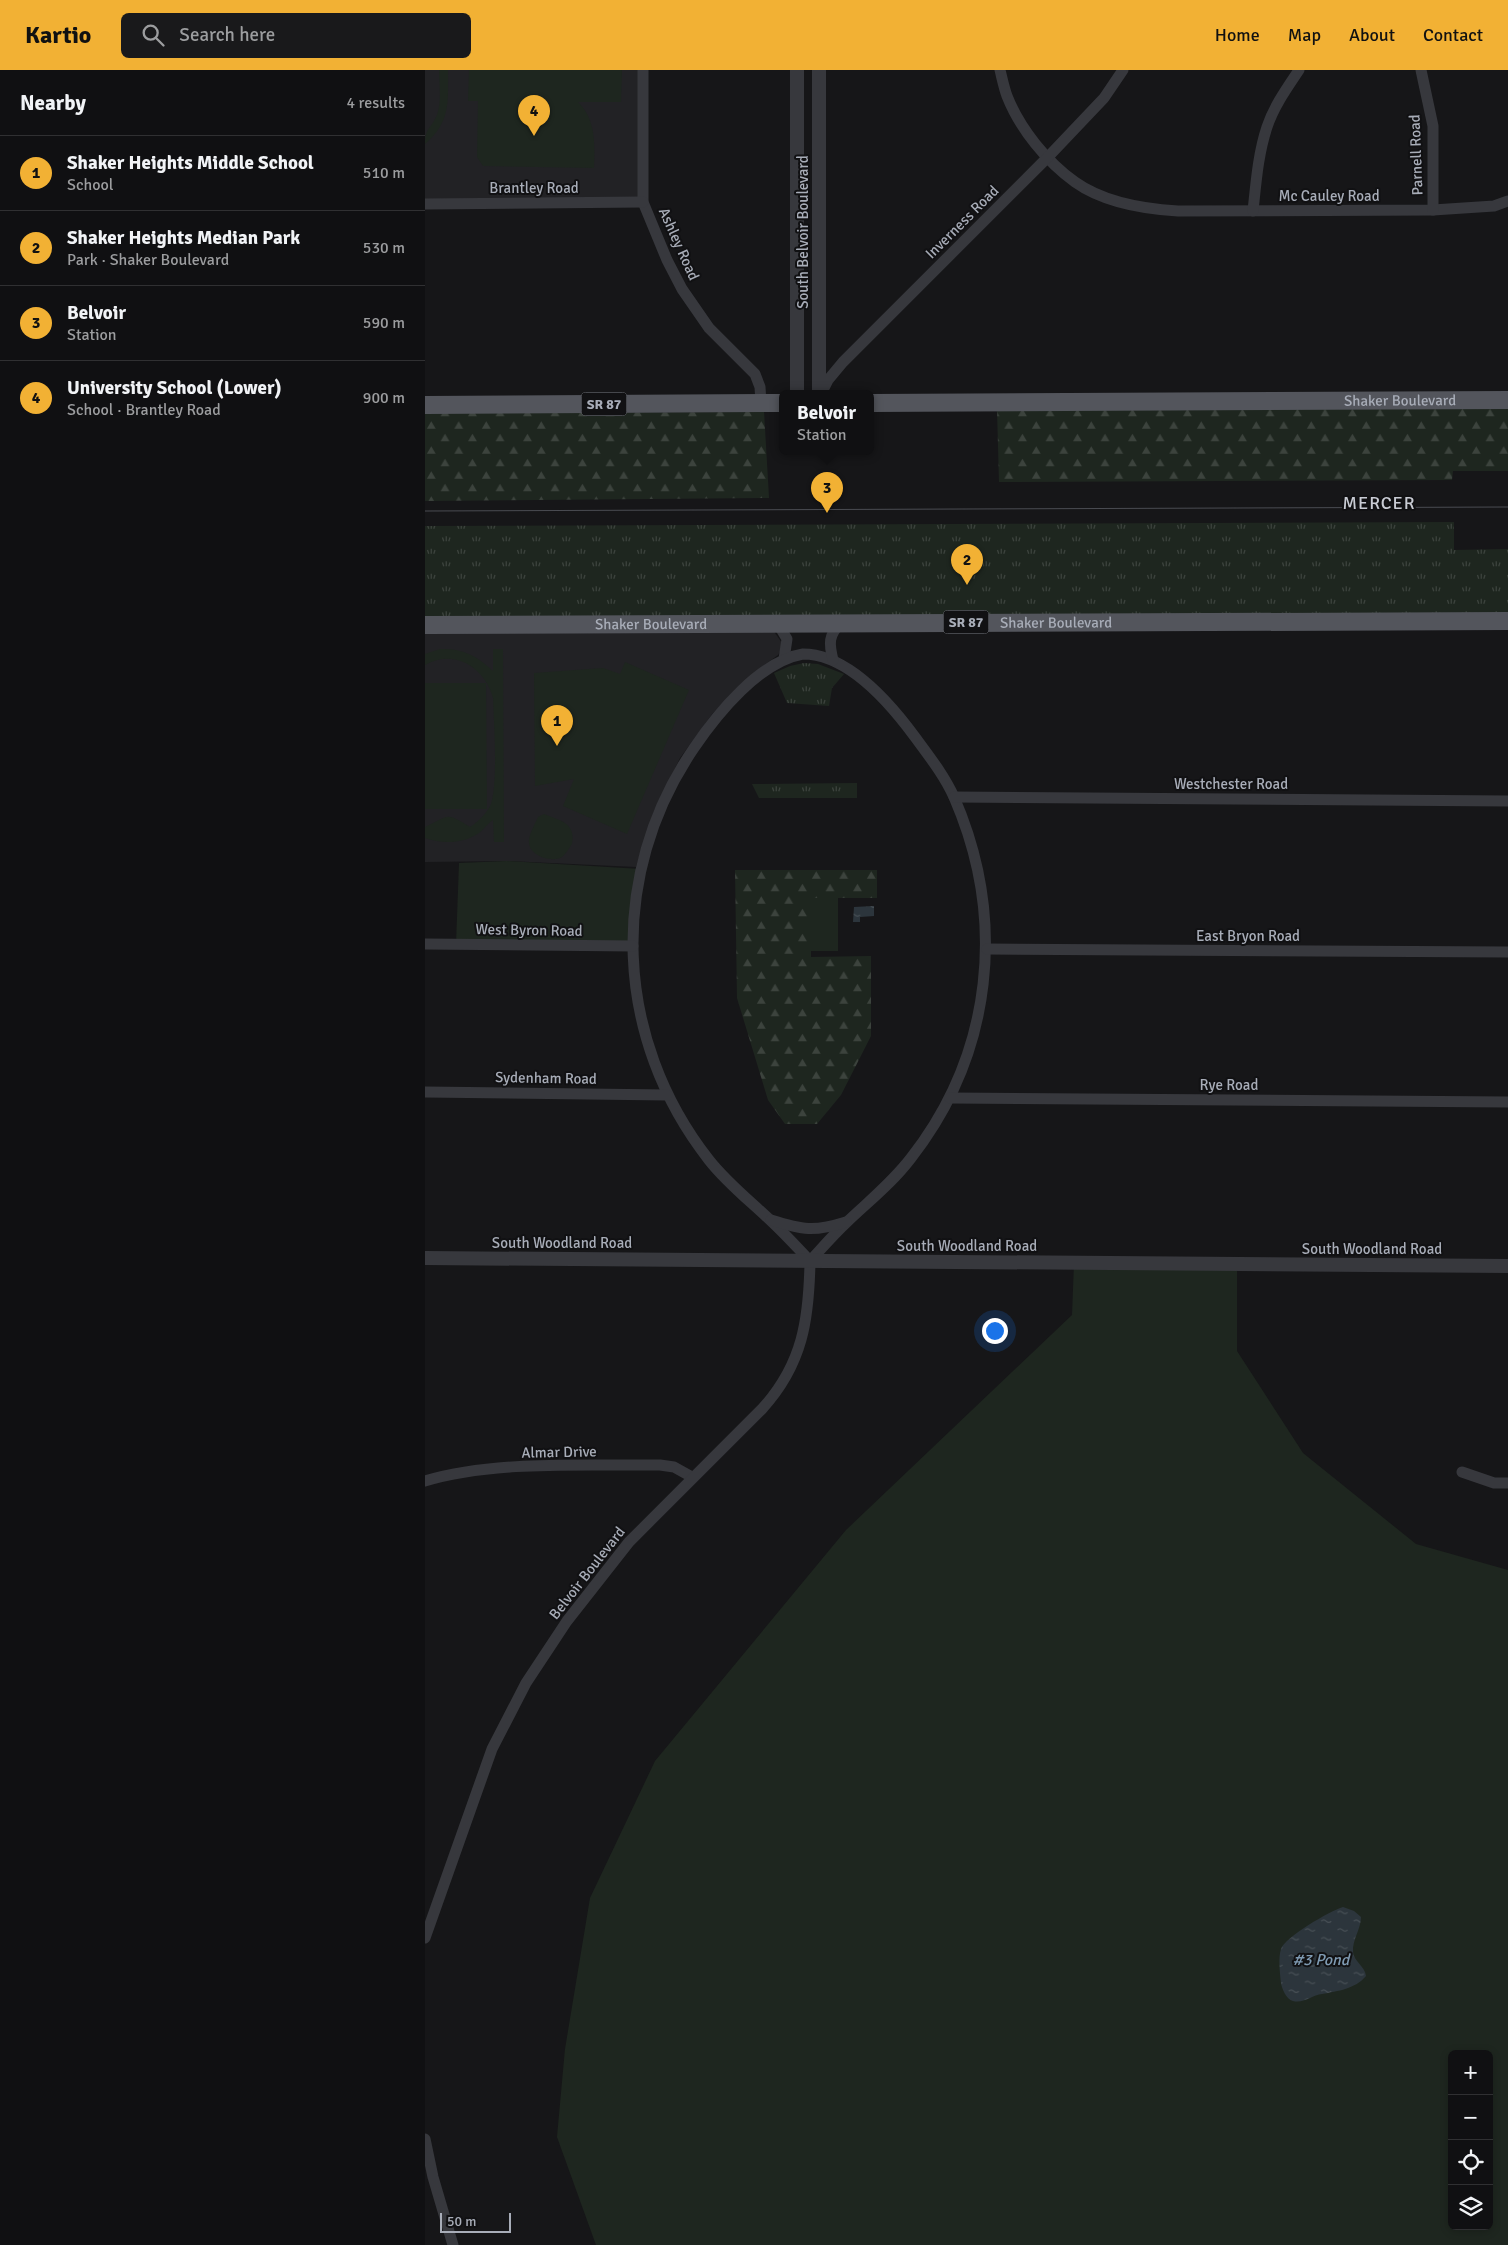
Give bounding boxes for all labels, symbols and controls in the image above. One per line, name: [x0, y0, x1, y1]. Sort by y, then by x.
search box: [121, 13, 471, 58]
text: Kartio: [25, 20, 91, 50]
icon: search: [139, 21, 167, 49]
text: Search here: [179, 23, 275, 47]
text: Home: [1215, 24, 1260, 46]
text: Map: [1288, 24, 1321, 46]
text: About: [1349, 24, 1395, 46]
text: Contact: [1423, 24, 1483, 46]
text: Nearby: [20, 90, 86, 116]
text: 4 results: [346, 93, 405, 113]
pin: 4: [518, 95, 550, 136]
street label: Parnell Road: [1406, 114, 1426, 196]
text: Shaker Heights Middle School: [67, 151, 314, 175]
street label: South Belvoir Boulevard: [794, 155, 812, 309]
text: 1: [32, 163, 40, 183]
text: 510 m: [363, 163, 405, 183]
text: School: [67, 175, 113, 195]
street label: Brantley Road: [489, 179, 579, 197]
street label: Inverness Road: [922, 182, 1002, 262]
street label: Mc Cauley Road: [1278, 187, 1380, 205]
street label: Ashley Road: [655, 205, 703, 283]
text: Shaker Heights Median Park: [67, 226, 300, 250]
text: 2: [32, 238, 40, 258]
text: 530 m: [363, 238, 405, 258]
text: Park · Shaker Boulevard: [67, 250, 229, 270]
text: Belvoir: [67, 301, 126, 325]
text: 3: [32, 313, 40, 333]
text: 590 m: [363, 313, 405, 333]
text: Station: [67, 325, 117, 345]
text: University School (Lower): [67, 376, 282, 400]
text: 4: [32, 388, 40, 408]
text: 900 m: [363, 388, 405, 408]
popup: [779, 390, 874, 455]
street label: Shaker Boulevard: [1344, 391, 1456, 410]
road number: SR 87: [581, 392, 627, 416]
text: School · Brantley Road: [67, 400, 221, 420]
text: Belvoir: [797, 401, 856, 425]
text: Station: [797, 425, 847, 445]
pin: 3: [811, 472, 843, 513]
district label: MERCER: [1342, 492, 1416, 514]
pin: 2: [951, 544, 983, 585]
road number: SR 87: [943, 610, 989, 634]
street label: Shaker Boulevard: [1000, 613, 1112, 632]
street label: Shaker Boulevard: [595, 615, 707, 633]
pin: 1: [541, 705, 573, 746]
street label: Westchester Road: [1174, 775, 1288, 793]
street label: West Byron Road: [475, 920, 583, 940]
street label: East Bryon Road: [1196, 927, 1300, 945]
street label: Sydenham Road: [495, 1068, 597, 1088]
street label: Rye Road: [1200, 1076, 1258, 1094]
street label: South Woodland Road: [492, 1234, 632, 1252]
street label: South Woodland Road: [897, 1237, 1037, 1255]
street label: South Woodland Road: [1302, 1240, 1442, 1258]
your location: [982, 1318, 1008, 1344]
street label: Almar Drive: [521, 1442, 597, 1462]
street label: Belvoir Boulevard: [545, 1523, 629, 1623]
water label: #3 Pond: [1293, 1950, 1352, 1970]
map controls: [1448, 2050, 1493, 2230]
button: +: [1448, 2050, 1493, 2095]
button: −: [1448, 2095, 1493, 2140]
button: locate: [1448, 2140, 1493, 2185]
button: layers: [1448, 2185, 1493, 2230]
scale bar: [440, 2210, 511, 2233]
text: 50 m: [447, 2213, 476, 2230]

